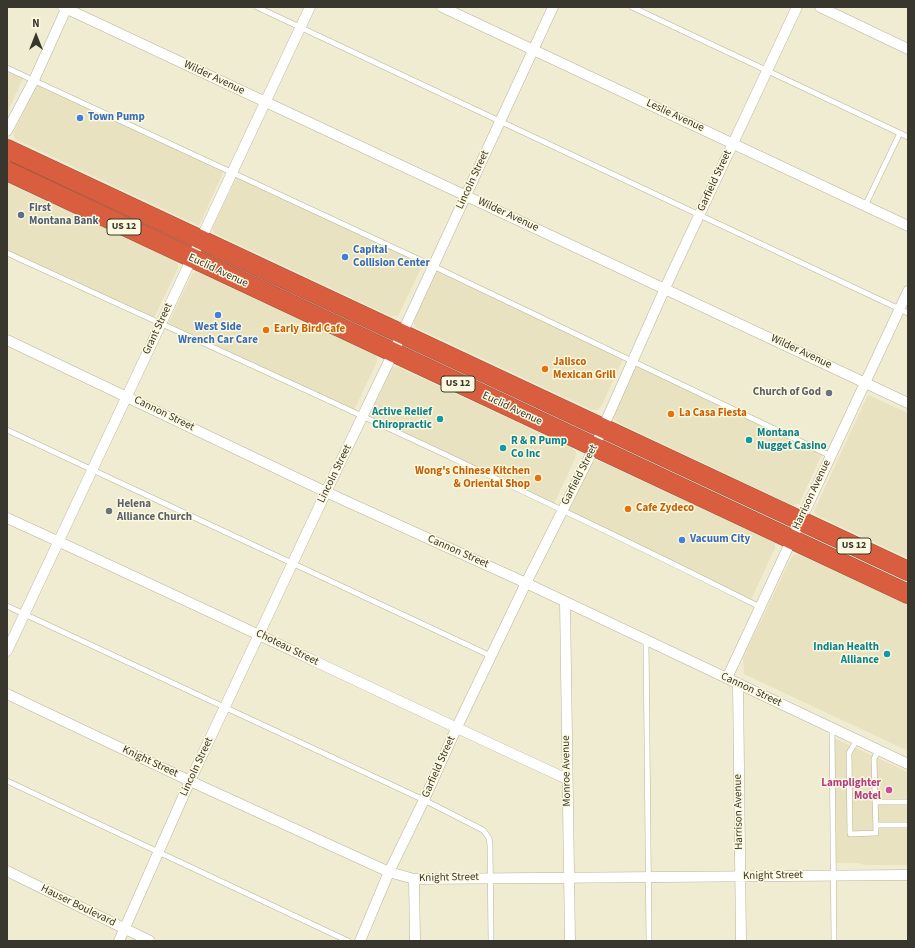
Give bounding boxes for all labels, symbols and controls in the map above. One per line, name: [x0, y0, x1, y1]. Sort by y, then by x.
north arrow: [16, 16, 56, 56]
text: N: [32, 16, 40, 31]
street label: Wilder Avenue: [181, 58, 247, 98]
street label: Leslie Avenue: [644, 97, 706, 135]
place label: Town Pump: [88, 111, 145, 125]
marker: Town Pump: [75, 113, 85, 123]
street label: Lincoln Street: [454, 148, 492, 212]
street label: Garfield Street: [695, 148, 735, 214]
street label: Wilder Avenue: [475, 195, 541, 235]
place label: First Montana Bank: [29, 202, 99, 228]
marker: First Montana Bank: [16, 210, 26, 220]
road number: US 12: [107, 219, 141, 235]
place label: Capital Collision Center: [353, 244, 430, 270]
street label: Euclid Avenue: [186, 251, 250, 291]
marker: Capital Collision Center: [340, 252, 350, 262]
street label: Grant Street: [140, 301, 176, 357]
marker: West Side Wrench Car Care: [213, 310, 223, 320]
place label: West Side Wrench Car Care: [178, 321, 258, 347]
place label: Early Bird Cafe: [274, 323, 345, 337]
marker: Early Bird Cafe: [261, 325, 271, 335]
street label: Wilder Avenue: [768, 332, 834, 372]
place label: Jalisco Mexican Grill: [553, 356, 616, 382]
marker: Jalisco Mexican Grill: [540, 364, 550, 374]
road number: US 12: [441, 376, 475, 392]
place label: Church of God: [753, 386, 821, 400]
marker: Church of God: [824, 388, 834, 398]
street label: Euclid Avenue: [480, 389, 544, 429]
street label: Cannon Street: [132, 394, 196, 434]
place label: Active Relief Chiropractic: [372, 406, 432, 432]
place label: La Casa Fiesta: [679, 407, 747, 421]
marker: La Casa Fiesta: [666, 409, 676, 419]
marker: Active Relief Chiropractic: [435, 414, 445, 424]
place label: Montana Nugget Casino: [757, 427, 827, 453]
place label: R & R Pump Co Inc: [511, 435, 567, 461]
marker: Montana Nugget Casino: [744, 435, 754, 445]
street label: Lincoln Street: [315, 443, 355, 505]
marker: R & R Pump Co Inc: [498, 443, 508, 453]
street label: Garfield Street: [559, 443, 601, 507]
street label: Harrison Avenue: [790, 458, 834, 532]
place label: Wong's Chinese Kitchen & Oriental Shop: [415, 465, 530, 491]
marker: Wong's Chinese Kitchen & Oriental Shop: [533, 473, 543, 483]
place label: Helena Alliance Church: [117, 498, 192, 524]
place label: Cafe Zydeco: [636, 502, 694, 516]
marker: Cafe Zydeco: [623, 504, 633, 514]
marker: Helena Alliance Church: [104, 506, 114, 516]
street label: Cannon Street: [425, 533, 491, 571]
place label: Vacuum City: [690, 533, 750, 547]
marker: Vacuum City: [677, 535, 687, 545]
road number: US 12: [837, 538, 871, 554]
street label: Choteau Street: [253, 627, 321, 669]
place label: Indian Health Alliance: [813, 641, 879, 667]
marker: Indian Health Alliance: [882, 649, 892, 659]
street label: Cannon Street: [718, 670, 784, 710]
street label: Garfield Street: [420, 734, 458, 800]
street label: Lincoln Street: [178, 735, 216, 799]
street label: Monroe Avenue: [560, 735, 574, 807]
street label: Knight Street: [120, 743, 180, 781]
street label: Harrison Avenue: [732, 774, 746, 850]
place label: Lamplighter Motel: [821, 777, 881, 803]
marker: Lamplighter Motel: [884, 785, 894, 795]
street label: Knight Street: [743, 869, 803, 883]
street label: Knight Street: [419, 871, 479, 885]
street label: Hauser Boulevard: [38, 882, 118, 930]

